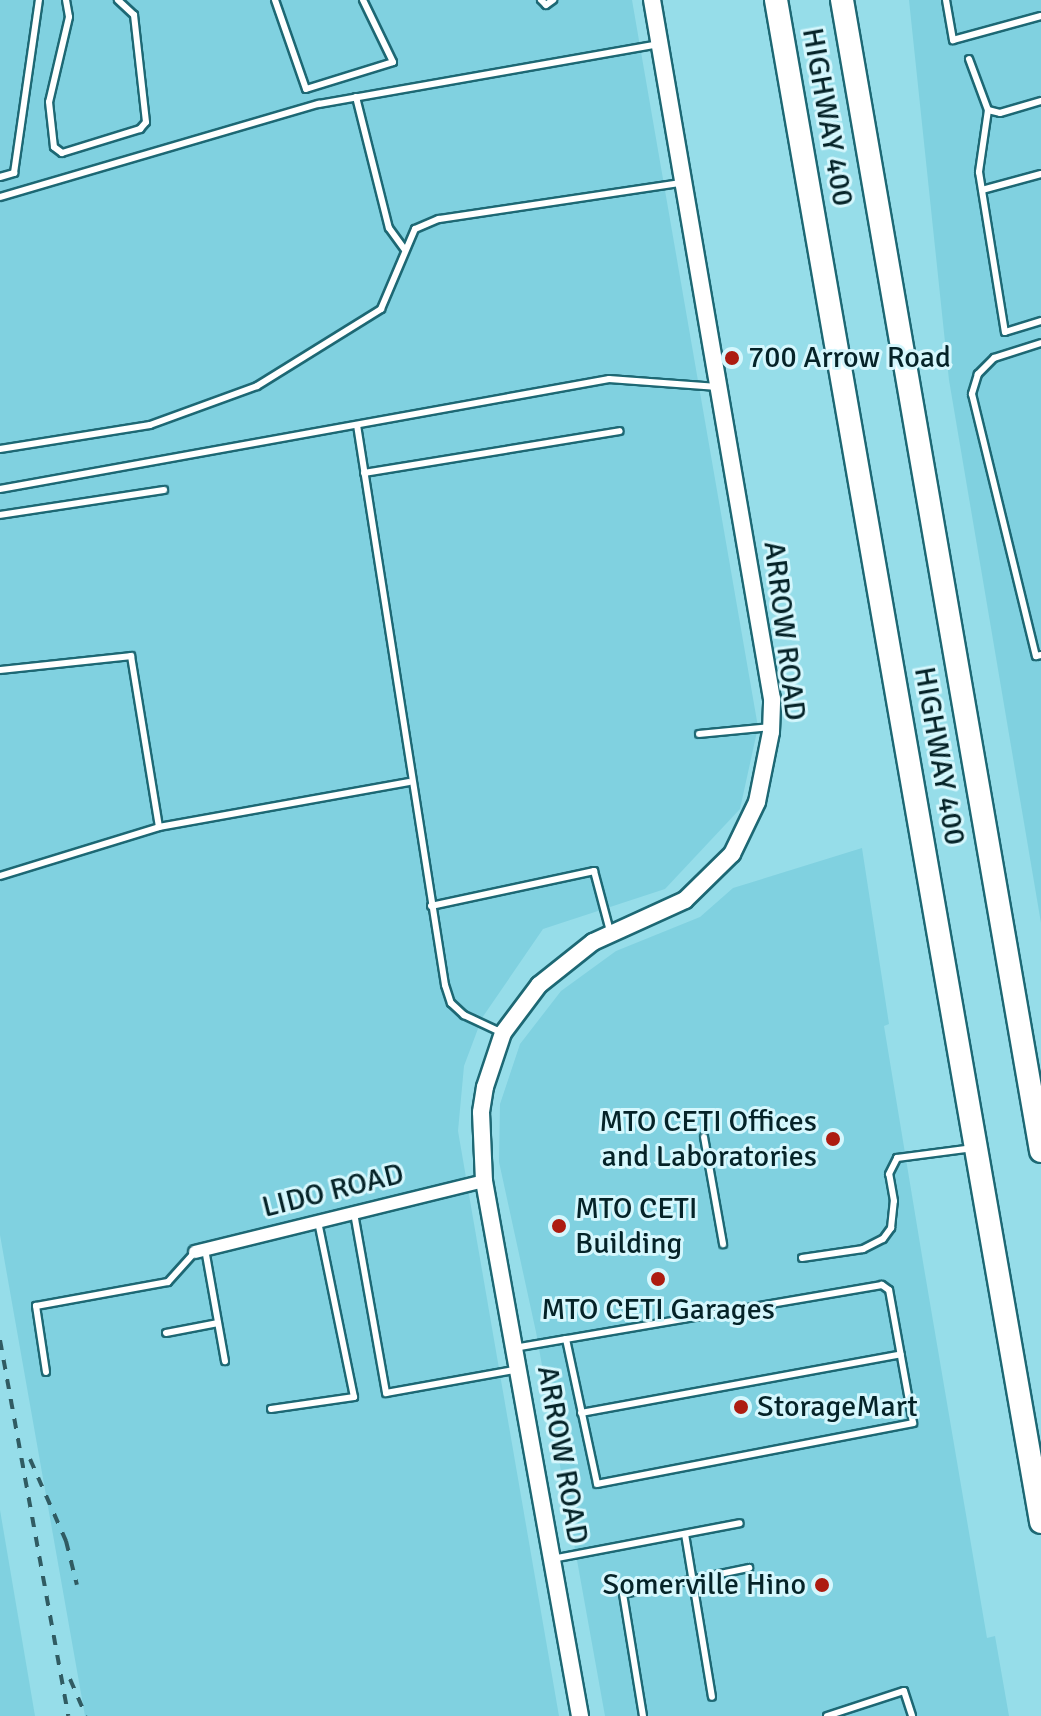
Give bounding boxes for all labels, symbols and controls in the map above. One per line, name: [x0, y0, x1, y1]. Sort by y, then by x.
street label: HIGHWAY 400: [794, 25, 860, 209]
place label: 700 Arrow Road: [748, 340, 951, 376]
marker: 700 Arrow Road: [723, 349, 741, 367]
street label: ARROW ROAD: [755, 539, 813, 723]
street label: HIGHWAY 400: [906, 664, 972, 848]
place label: MTO CETI Offices and Laboratories: [599, 1104, 817, 1174]
marker: MTO CETI Offices and Laboratories: [824, 1130, 842, 1148]
street label: LIDO ROAD: [258, 1156, 408, 1226]
place label: MTO CETI Building: [575, 1191, 698, 1262]
marker: MTO CETI Building: [550, 1217, 568, 1235]
marker: MTO CETI Garages: [649, 1270, 667, 1288]
place label: MTO CETI Garages: [541, 1292, 775, 1328]
street label: ARROW ROAD: [529, 1363, 595, 1547]
place label: StorageMart: [757, 1389, 918, 1425]
marker: StorageMart: [732, 1398, 750, 1416]
place label: Somerville Hino: [603, 1567, 806, 1603]
marker: Somerville Hino: [813, 1576, 831, 1594]

